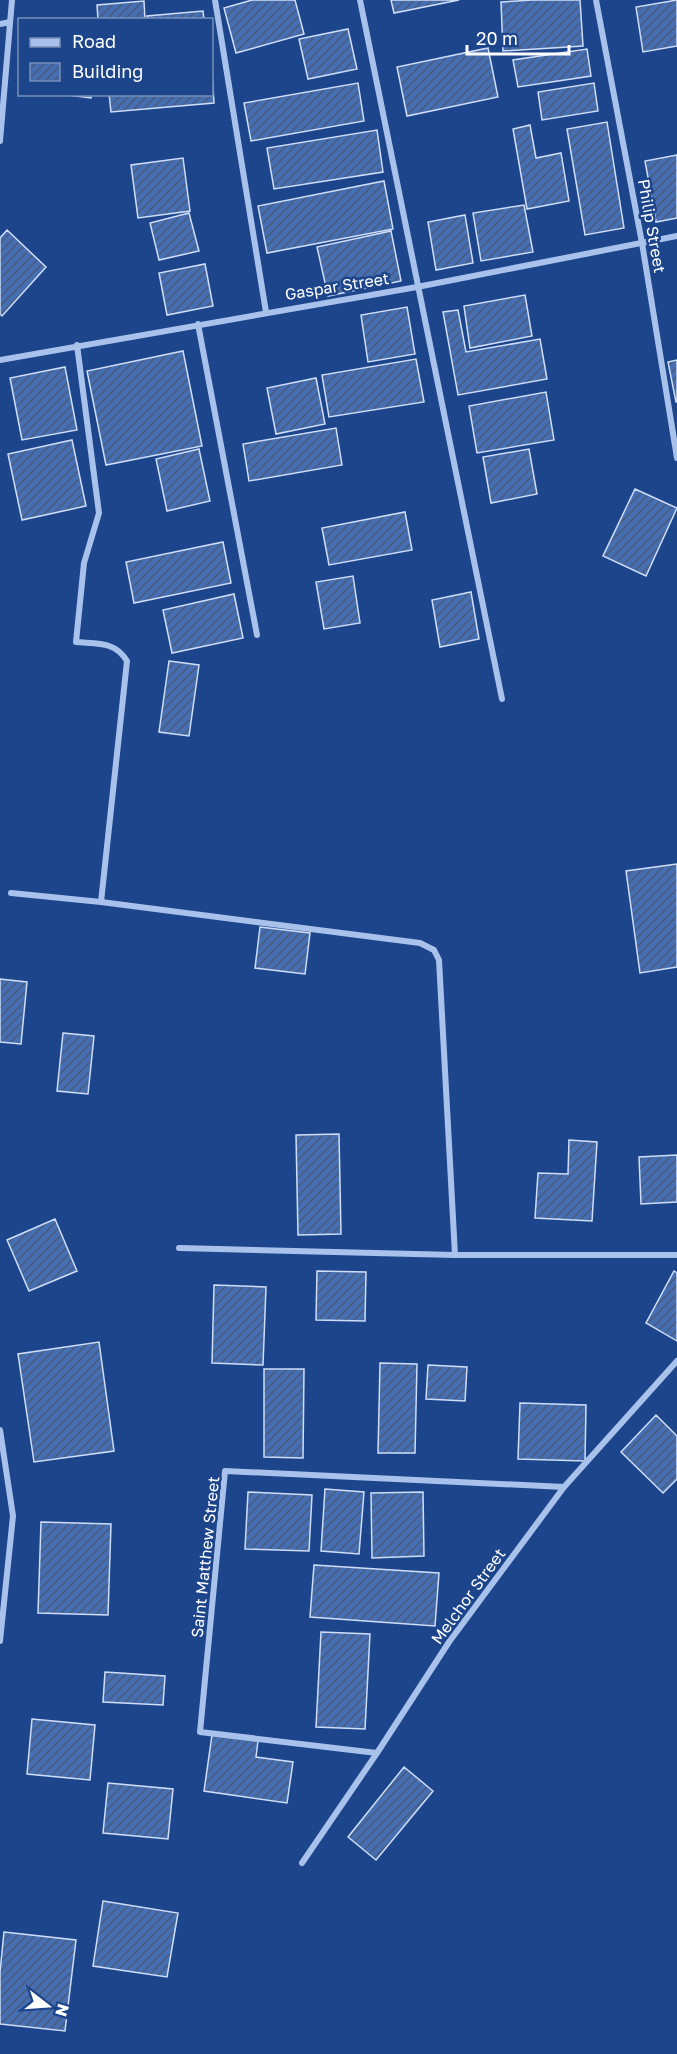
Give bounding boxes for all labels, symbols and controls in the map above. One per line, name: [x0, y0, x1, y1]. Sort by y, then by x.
legend: [18, 18, 213, 96]
scale bar: [467, 18, 569, 56]
text: 20 m: [476, 27, 518, 49]
text: Road: [72, 30, 116, 52]
text: Building: [72, 60, 143, 82]
street label: Philip Street: [634, 177, 670, 275]
street label: Gaspar Street: [283, 268, 391, 304]
street label: Saint Matthew Street: [187, 1475, 223, 1639]
street label: Melchor Street: [426, 1544, 510, 1648]
north arrow: [18, 1976, 78, 2036]
text: N: [51, 2002, 74, 2019]

